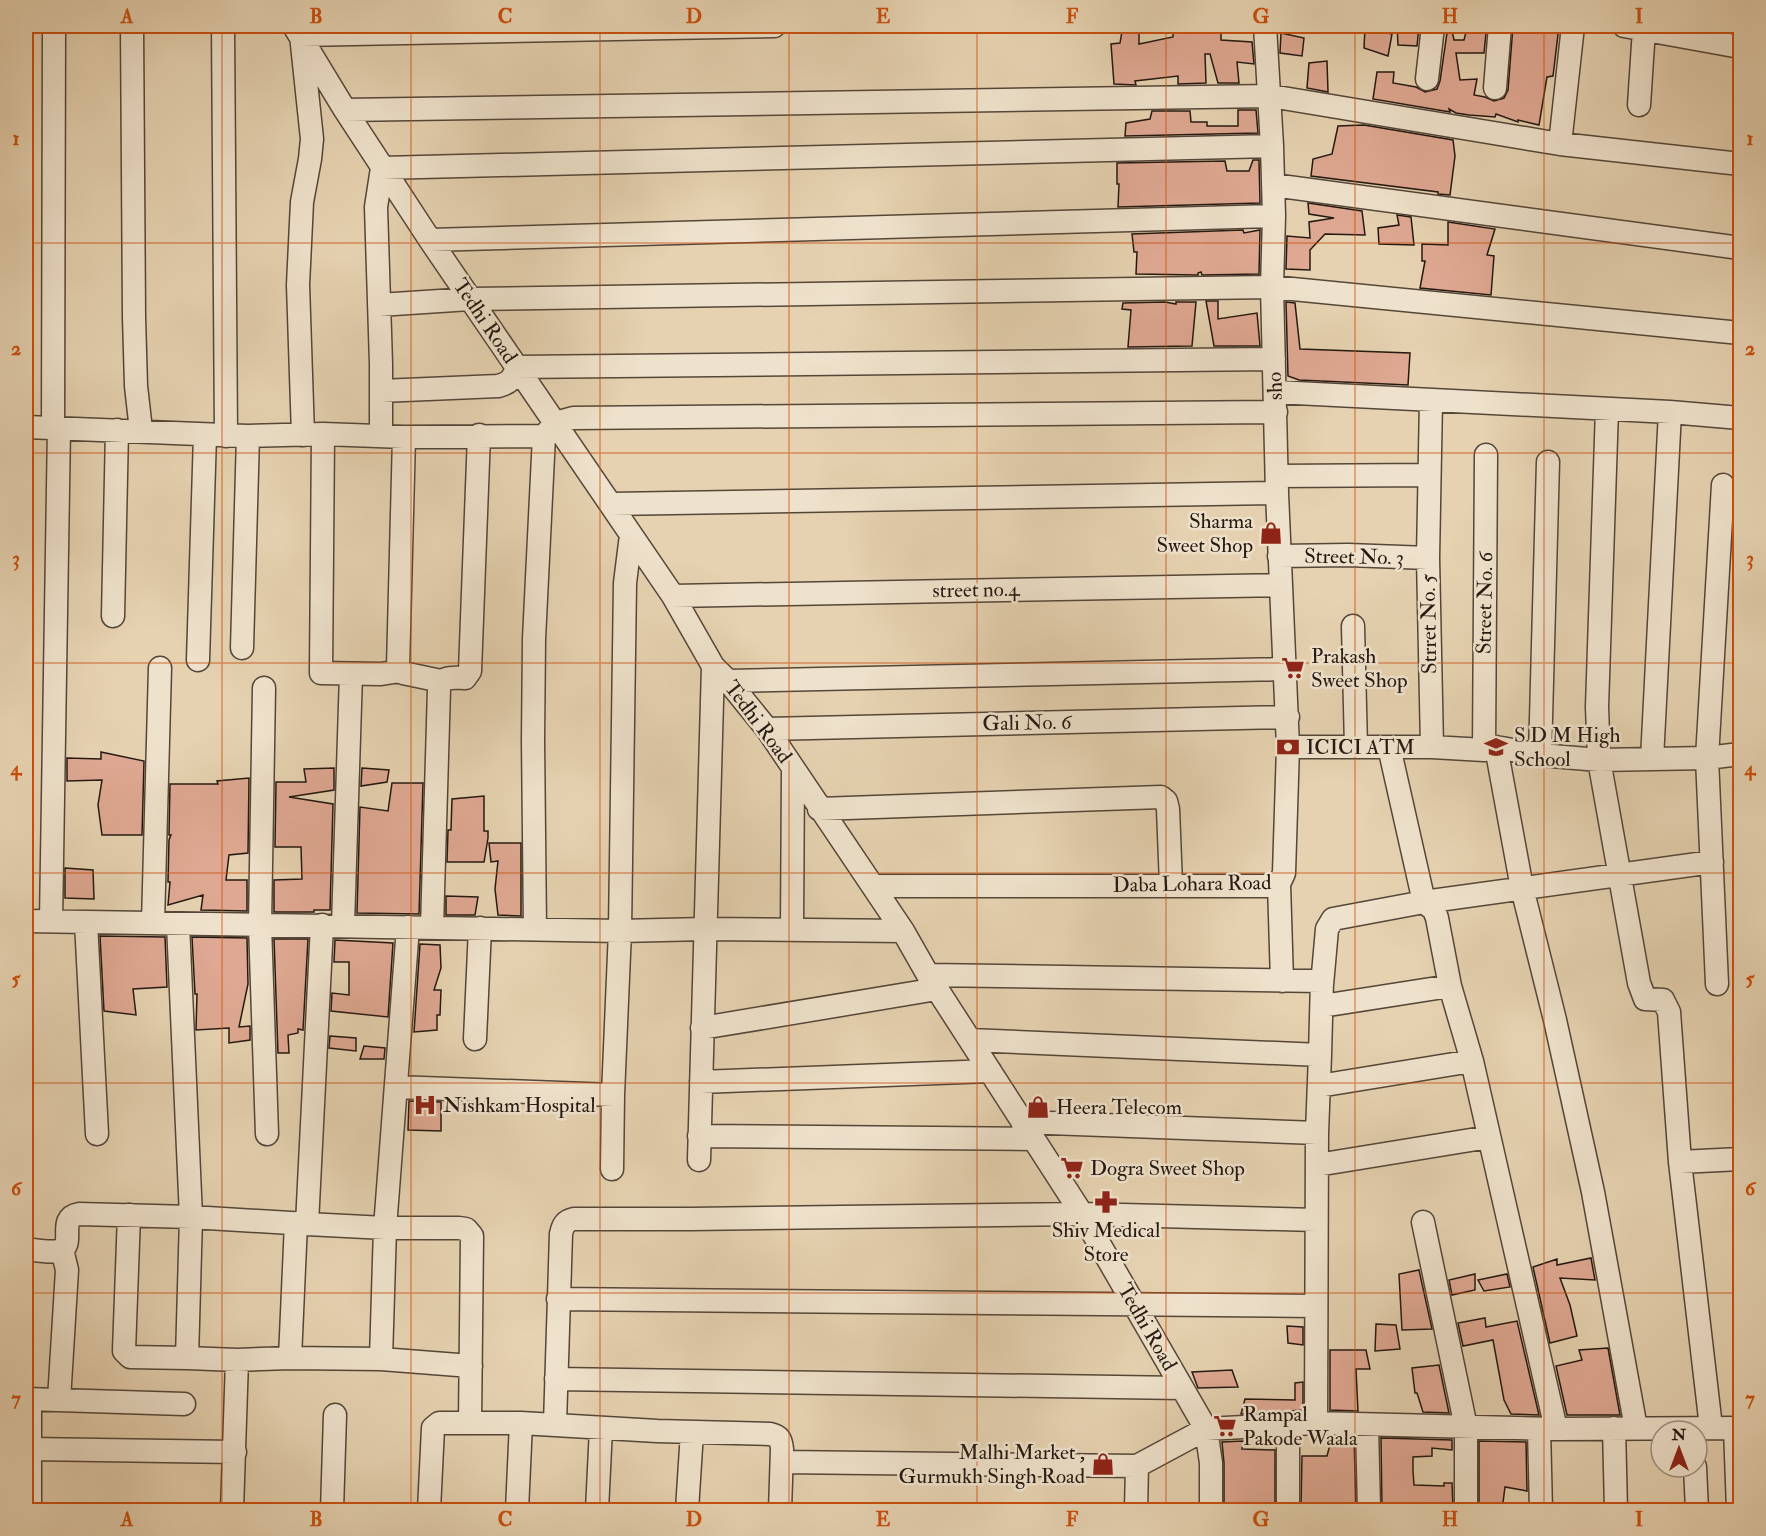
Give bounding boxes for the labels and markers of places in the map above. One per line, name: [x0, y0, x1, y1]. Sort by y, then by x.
place label: Sharma Sweet Shop: [1157, 508, 1253, 559]
shop icon: Sharma Sweet Shop: [1258, 520, 1284, 546]
place label: Prakash Sweet Shop: [1311, 643, 1408, 694]
supermarket icon: Prakash Sweet Shop: [1280, 655, 1306, 681]
place label: S D M High School: [1514, 722, 1621, 773]
bank icon: ICICI ATM: [1275, 734, 1301, 760]
place label: ICICI ATM: [1306, 734, 1415, 761]
school or university icon: S D M High School: [1483, 734, 1509, 760]
hospital icon: Nishkam Hospital: [412, 1092, 438, 1118]
place label: Nishkam Hospital: [443, 1092, 596, 1119]
shop icon: Heera Telecom: [1025, 1094, 1051, 1120]
place label: Heera Telecom: [1056, 1094, 1182, 1121]
supermarket icon: Dogra Sweet Shop: [1059, 1155, 1085, 1181]
place label: Dogra Sweet Shop: [1090, 1155, 1245, 1182]
pharmacy icon: Shiv Medical Store: [1093, 1189, 1119, 1215]
place label: Shiv Medical Store: [1052, 1217, 1161, 1268]
place label: Rampal Pakode Waala: [1243, 1401, 1358, 1452]
supermarket icon: Rampal Pakode Waala: [1212, 1413, 1238, 1439]
place label: Malhi Market , Gurmukh Singh Road: [899, 1439, 1086, 1490]
shop icon: Malhi Market , Gurmukh Singh Road: [1090, 1451, 1116, 1477]

